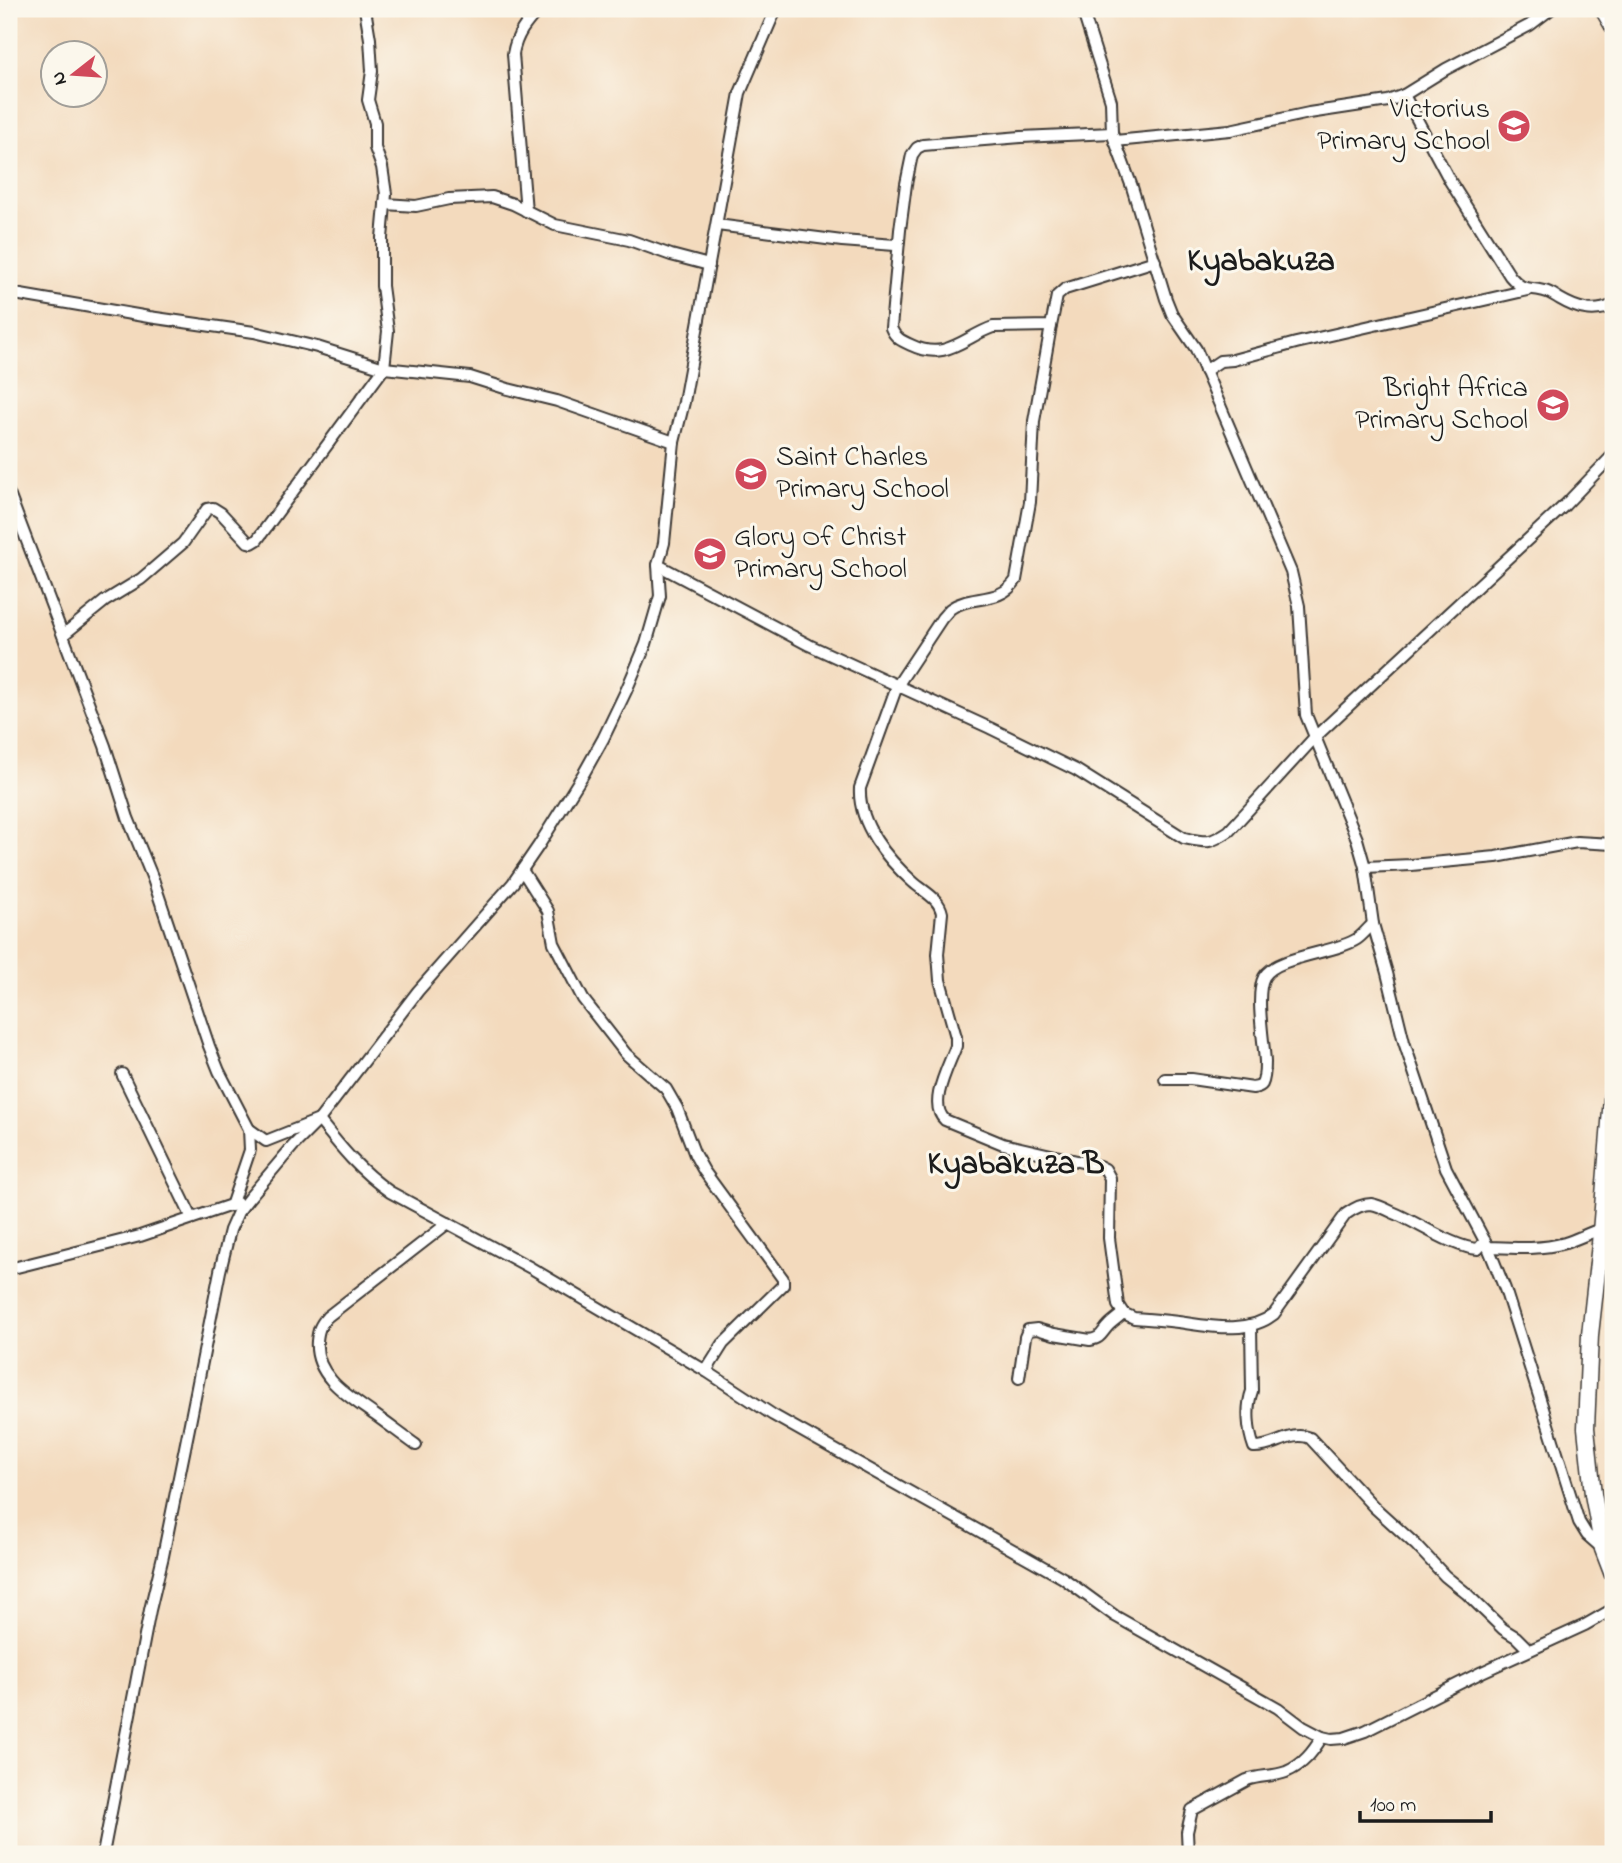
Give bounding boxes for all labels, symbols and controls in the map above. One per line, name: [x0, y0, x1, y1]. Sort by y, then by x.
north arrow: [38, 38, 108, 108]
text: N: [45, 68, 75, 88]
place label: Victorius Primary School: [1317, 90, 1490, 163]
school or university icon: Victorius Primary School: [1495, 107, 1533, 145]
district label: Kyabakuza: [1187, 239, 1335, 287]
place label: Bright Africa Primary School: [1355, 369, 1528, 442]
school or university icon: Bright Africa Primary School: [1534, 386, 1572, 424]
place label: Saint Charles Primary School: [776, 438, 949, 511]
school or university icon: Saint Charles Primary School: [732, 455, 770, 493]
place label: Glory Of Christ Primary School: [734, 518, 907, 591]
school or university icon: Glory Of Christ Primary School: [691, 535, 729, 573]
district label: Kyabakuza B: [927, 1142, 1105, 1190]
scale bar: [1360, 1779, 1491, 1823]
text: 100 m: [1370, 1791, 1416, 1821]

